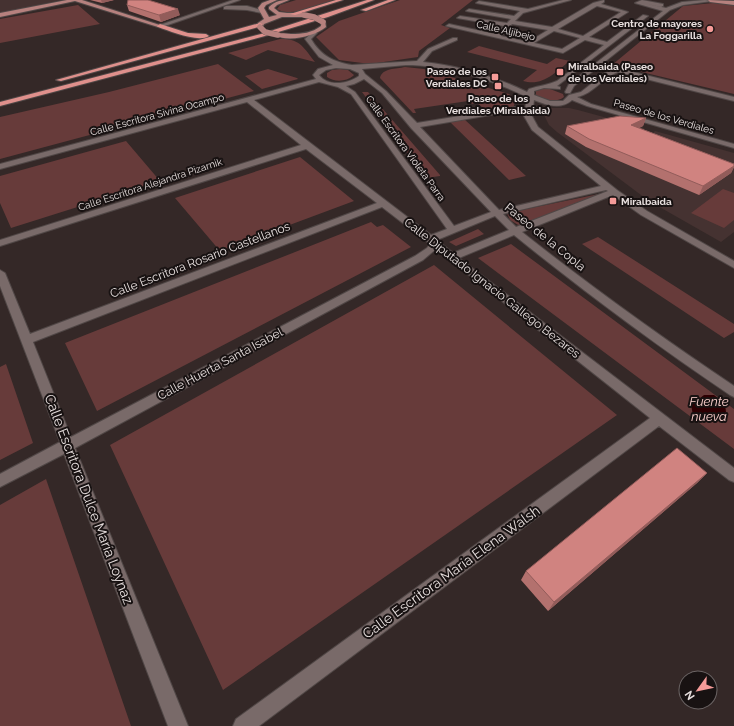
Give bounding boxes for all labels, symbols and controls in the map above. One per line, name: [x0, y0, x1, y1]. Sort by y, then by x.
street label: Calle Aljibejo: [475, 18, 536, 43]
place label: Centro de mayores La Foggarilla: [611, 18, 702, 41]
marker: Centro de mayores La Foggarilla: [705, 24, 715, 34]
place label: Miralbaida (Paseo de los Verdiales): [568, 61, 653, 84]
place label: Paseo de los Verdiales DC: [426, 66, 487, 89]
marker: Miralbaida (Paseo de los Verdiales): [555, 67, 565, 77]
marker: Paseo de los Verdiales DC: [490, 72, 500, 82]
marker: Paseo de los Verdiales (Miralbaida): [493, 81, 503, 91]
street label: Calle Escritora Sivina Ocampo: [89, 91, 225, 138]
street label: Calle Escritora Violeta Parra: [364, 93, 448, 203]
place label: Paseo de los Verdiales (Miralbaida): [446, 93, 550, 116]
street label: Paseo de los Verdiales: [612, 97, 715, 136]
street label: Calle Escritora Alejandra Pizarnik: [77, 156, 224, 213]
marker: Miralbaida: [608, 196, 618, 206]
place label: Miralbaida: [621, 196, 672, 207]
street label: Paseo de la Copla: [502, 200, 588, 274]
street label: Calle Diputado Ignacio Gallego Bezares: [401, 215, 583, 361]
street label: Calle Escritora Rosario Castellanos: [108, 219, 292, 301]
street label: Calle Huerta Santa Isabel: [155, 325, 286, 403]
street label: Calle Escritora Dulce María Loynaz: [41, 392, 137, 606]
water label: Fuente nueva: [689, 394, 729, 424]
street label: Calle Escritora María Elena Walsh: [359, 502, 543, 642]
north arrow: [678, 670, 718, 710]
text: N: [682, 688, 698, 702]

